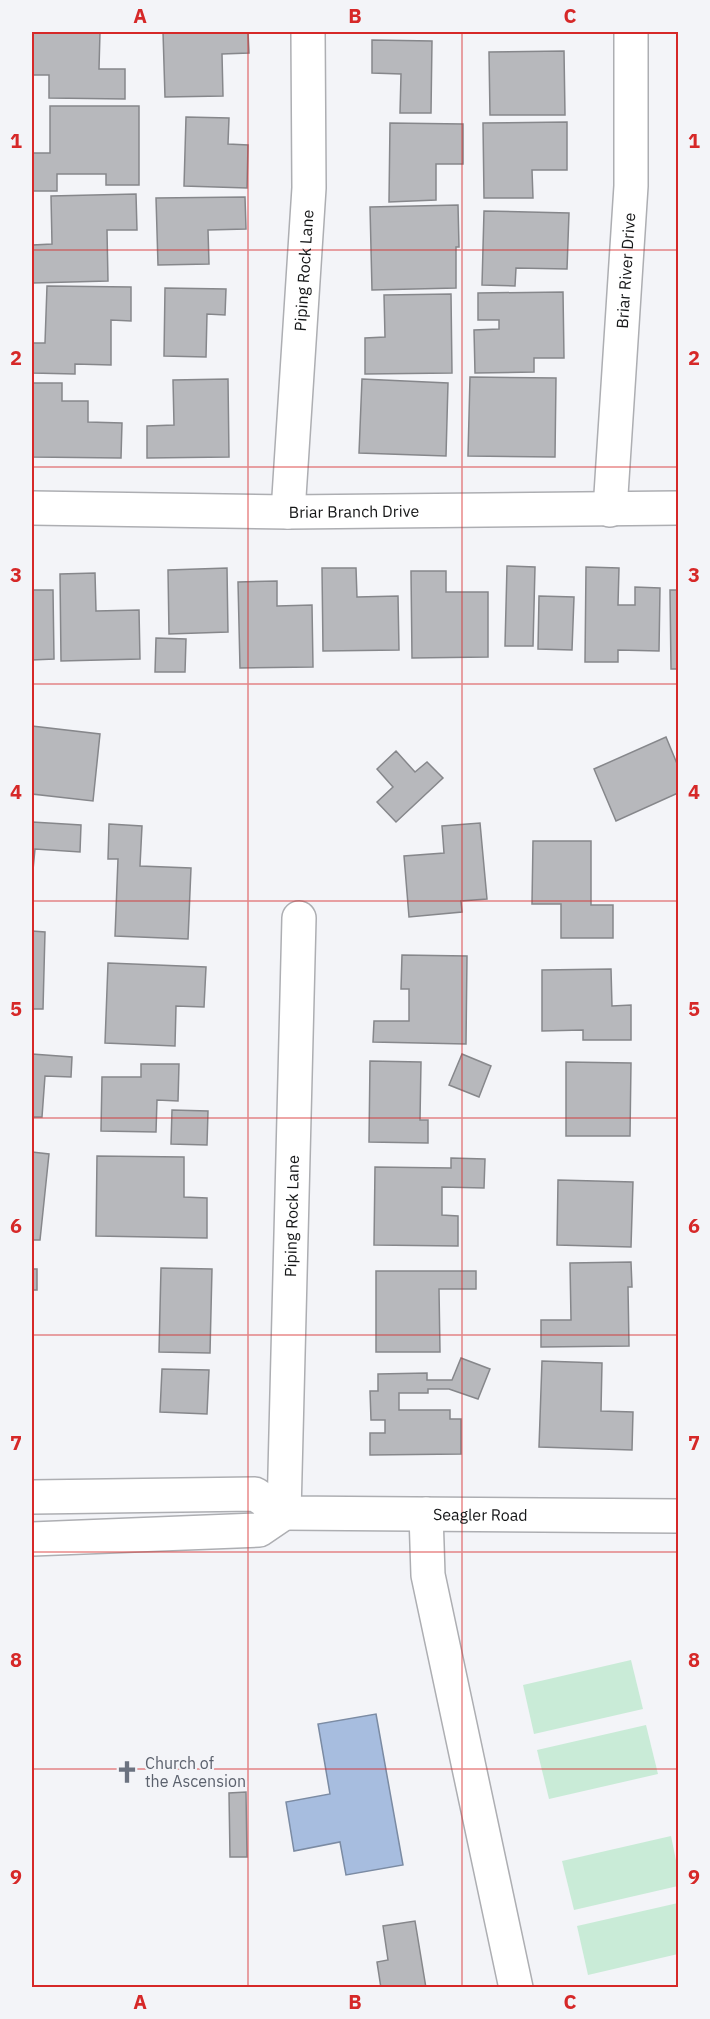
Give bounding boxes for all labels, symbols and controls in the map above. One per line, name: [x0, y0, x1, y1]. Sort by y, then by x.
text: A: [133, 2, 147, 29]
text: B: [348, 2, 362, 29]
text: C: [563, 2, 577, 29]
text: 1: [10, 127, 22, 154]
text: 1: [688, 127, 700, 154]
street label: Piping Rock Lane: [290, 209, 318, 332]
street label: Briar River Drive: [612, 212, 639, 329]
text: 2: [10, 344, 22, 371]
text: 2: [688, 344, 700, 371]
street label: Briar Branch Drive: [289, 501, 420, 522]
text: 3: [10, 561, 22, 588]
text: 3: [688, 561, 700, 588]
text: 4: [10, 778, 22, 805]
text: 4: [688, 778, 700, 805]
text: 5: [10, 995, 22, 1022]
text: 5: [688, 995, 700, 1022]
street label: Piping Rock Lane: [280, 1155, 303, 1277]
text: 6: [10, 1212, 22, 1239]
text: 6: [688, 1212, 700, 1239]
text: 7: [10, 1429, 22, 1456]
text: 7: [688, 1429, 700, 1456]
street label: Seagler Road: [433, 1504, 528, 1525]
text: 8: [10, 1646, 22, 1673]
text: 8: [688, 1646, 700, 1673]
place label: Church of the Ascension: [145, 1753, 246, 1791]
church icon: Church of the Ascension: [114, 1759, 140, 1785]
text: 9: [10, 1863, 22, 1890]
text: 9: [688, 1863, 700, 1890]
text: A: [133, 1988, 147, 2015]
text: B: [348, 1988, 362, 2015]
text: C: [563, 1988, 577, 2015]

